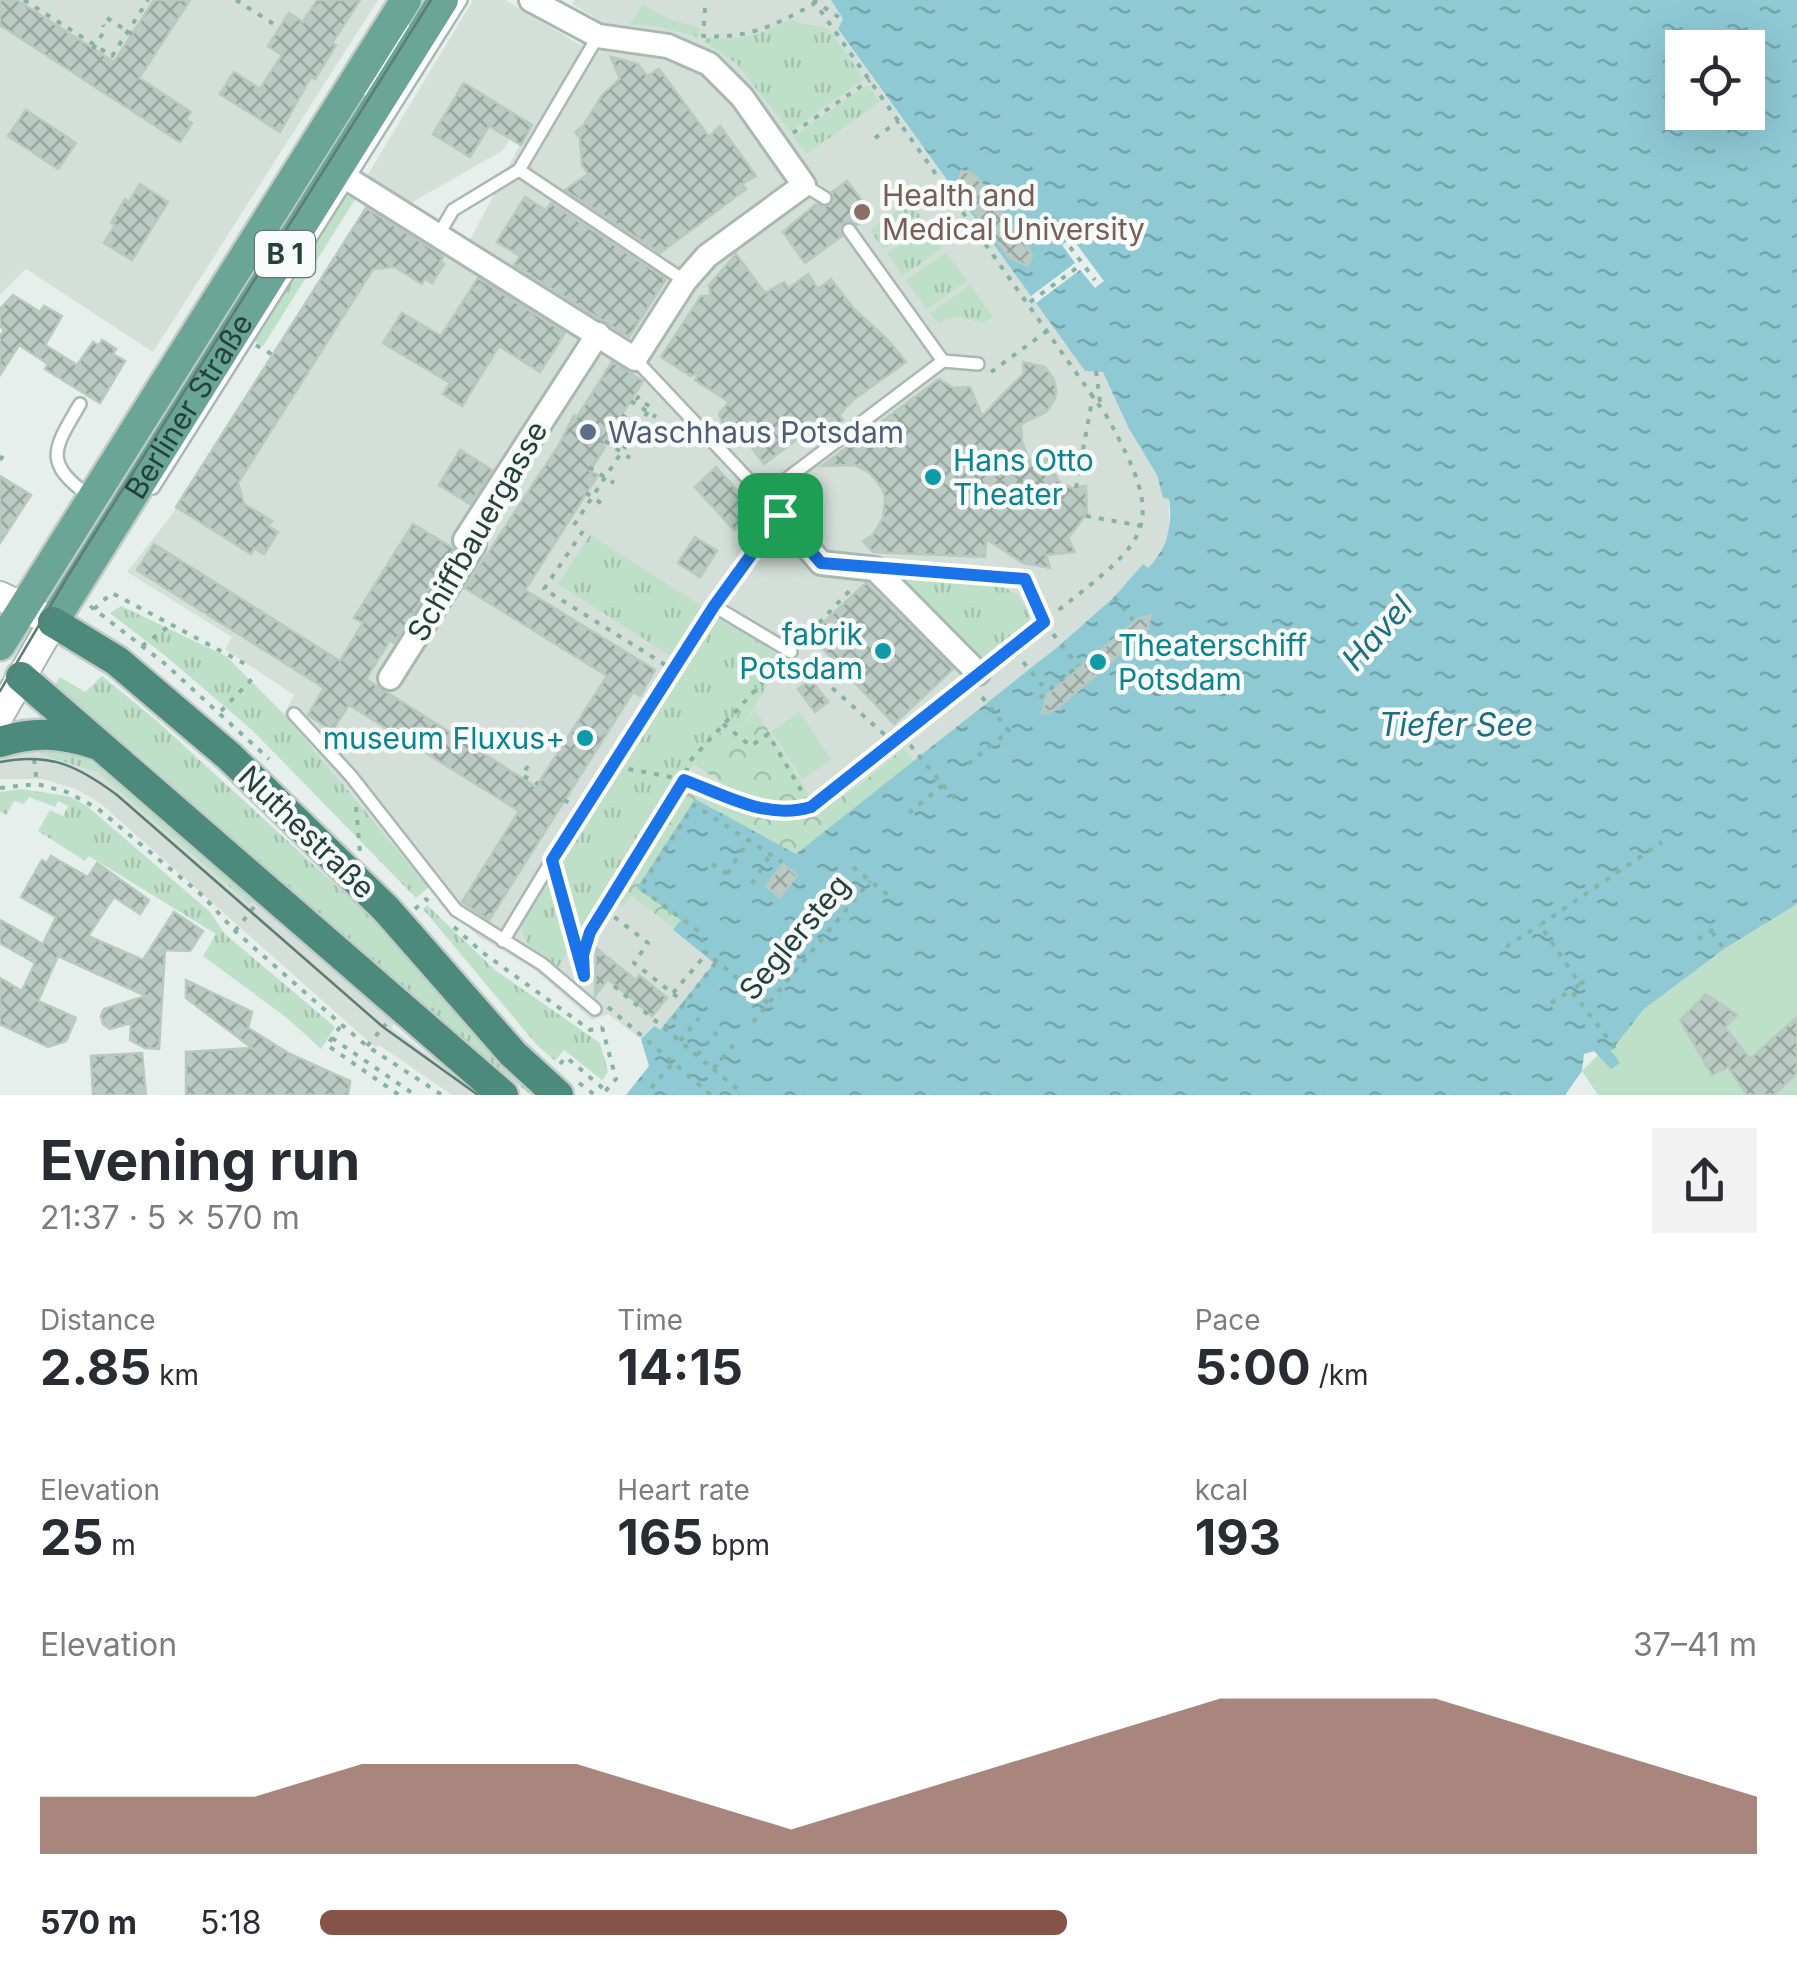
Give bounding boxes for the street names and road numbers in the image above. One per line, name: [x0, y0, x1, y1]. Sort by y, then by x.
road number: B 1: [255, 231, 315, 277]
street label: Berliner Straße: [117, 307, 260, 505]
street label: Schiffbauergasse: [399, 414, 555, 648]
street label: Nuthestraße: [231, 758, 383, 906]
street label: Seglersteg: [731, 867, 857, 1007]

